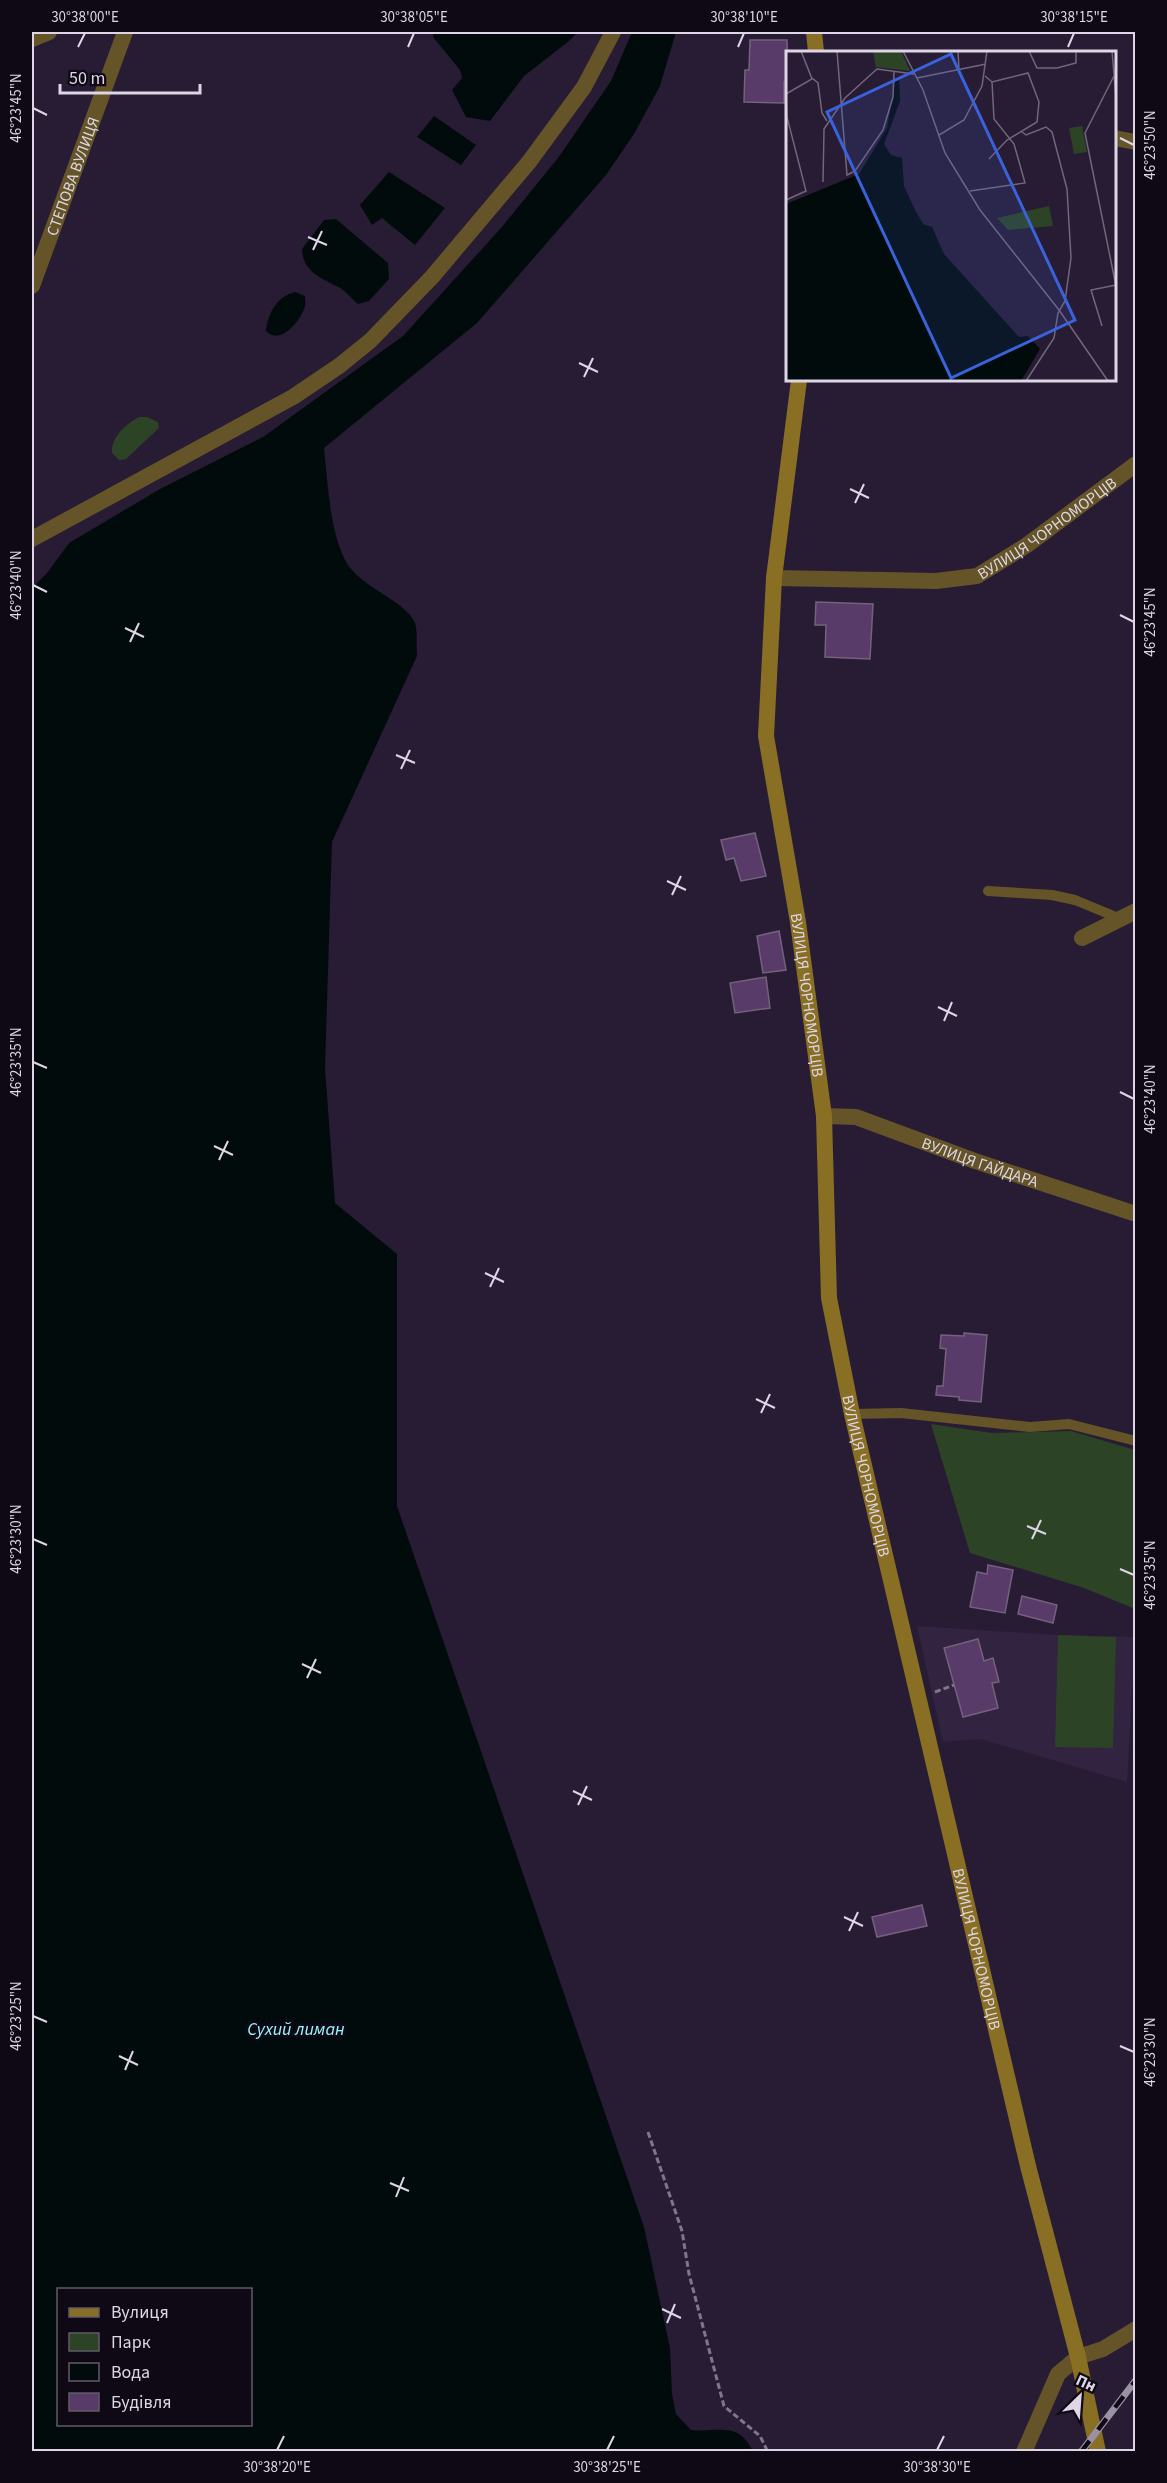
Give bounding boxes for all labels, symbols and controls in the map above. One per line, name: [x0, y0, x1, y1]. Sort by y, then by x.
text: 30°38'00"E: [51, 7, 119, 28]
text: 30°38'05"E: [380, 7, 448, 28]
text: 30°38'10"E: [710, 7, 778, 28]
text: 30°38'15"E: [1040, 7, 1108, 28]
inset map: [786, 51, 1116, 381]
scale bar: [60, 57, 200, 95]
text: 50 m: [69, 66, 105, 91]
text: 46°23'45"N: [6, 73, 27, 143]
text: 46°23'50"N: [1140, 110, 1161, 180]
street label: СТЕПОВА ВУЛИЦЯ: [41, 114, 105, 239]
street label: ВУЛИЦЯ ЧОРНОМОРЦІВ: [973, 472, 1121, 585]
text: 46°23'40"N: [6, 550, 27, 620]
text: 46°23'45"N: [1140, 587, 1161, 657]
street label: ВУЛИЦЯ ЧОРНОМОРЦІВ: [785, 911, 829, 1078]
text: 46°23'35"N: [6, 1027, 27, 1097]
text: 46°23'40"N: [1140, 1064, 1161, 1134]
street label: ВУЛИЦЯ ГАЙДАРА: [918, 1132, 1041, 1193]
street label: ВУЛИЦЯ ЧОРНОМОРЦІВ: [836, 1393, 895, 1559]
text: 46°23'30"N: [6, 1504, 27, 1574]
text: 46°23'35"N: [1140, 1540, 1161, 1610]
street label: ВУЛИЦЯ ЧОРНОМОРЦІВ: [947, 1866, 1006, 2032]
text: 46°23'25"N: [6, 1981, 27, 2051]
water label: Сухий лиман: [247, 2017, 345, 2042]
text: 46°23'30"N: [1140, 2017, 1161, 2087]
legend: [57, 2288, 252, 2426]
text: Вулиця: [111, 2300, 169, 2325]
text: Парк: [111, 2330, 151, 2355]
text: Вода: [111, 2360, 150, 2385]
north arrow: [1050, 2366, 1110, 2426]
text: Пн: [1072, 2369, 1100, 2397]
text: Будівля: [111, 2390, 171, 2415]
text: 30°38'20"E: [243, 2457, 311, 2478]
text: 30°38'25"E: [573, 2457, 641, 2478]
text: 30°38'30"E: [903, 2457, 971, 2478]

